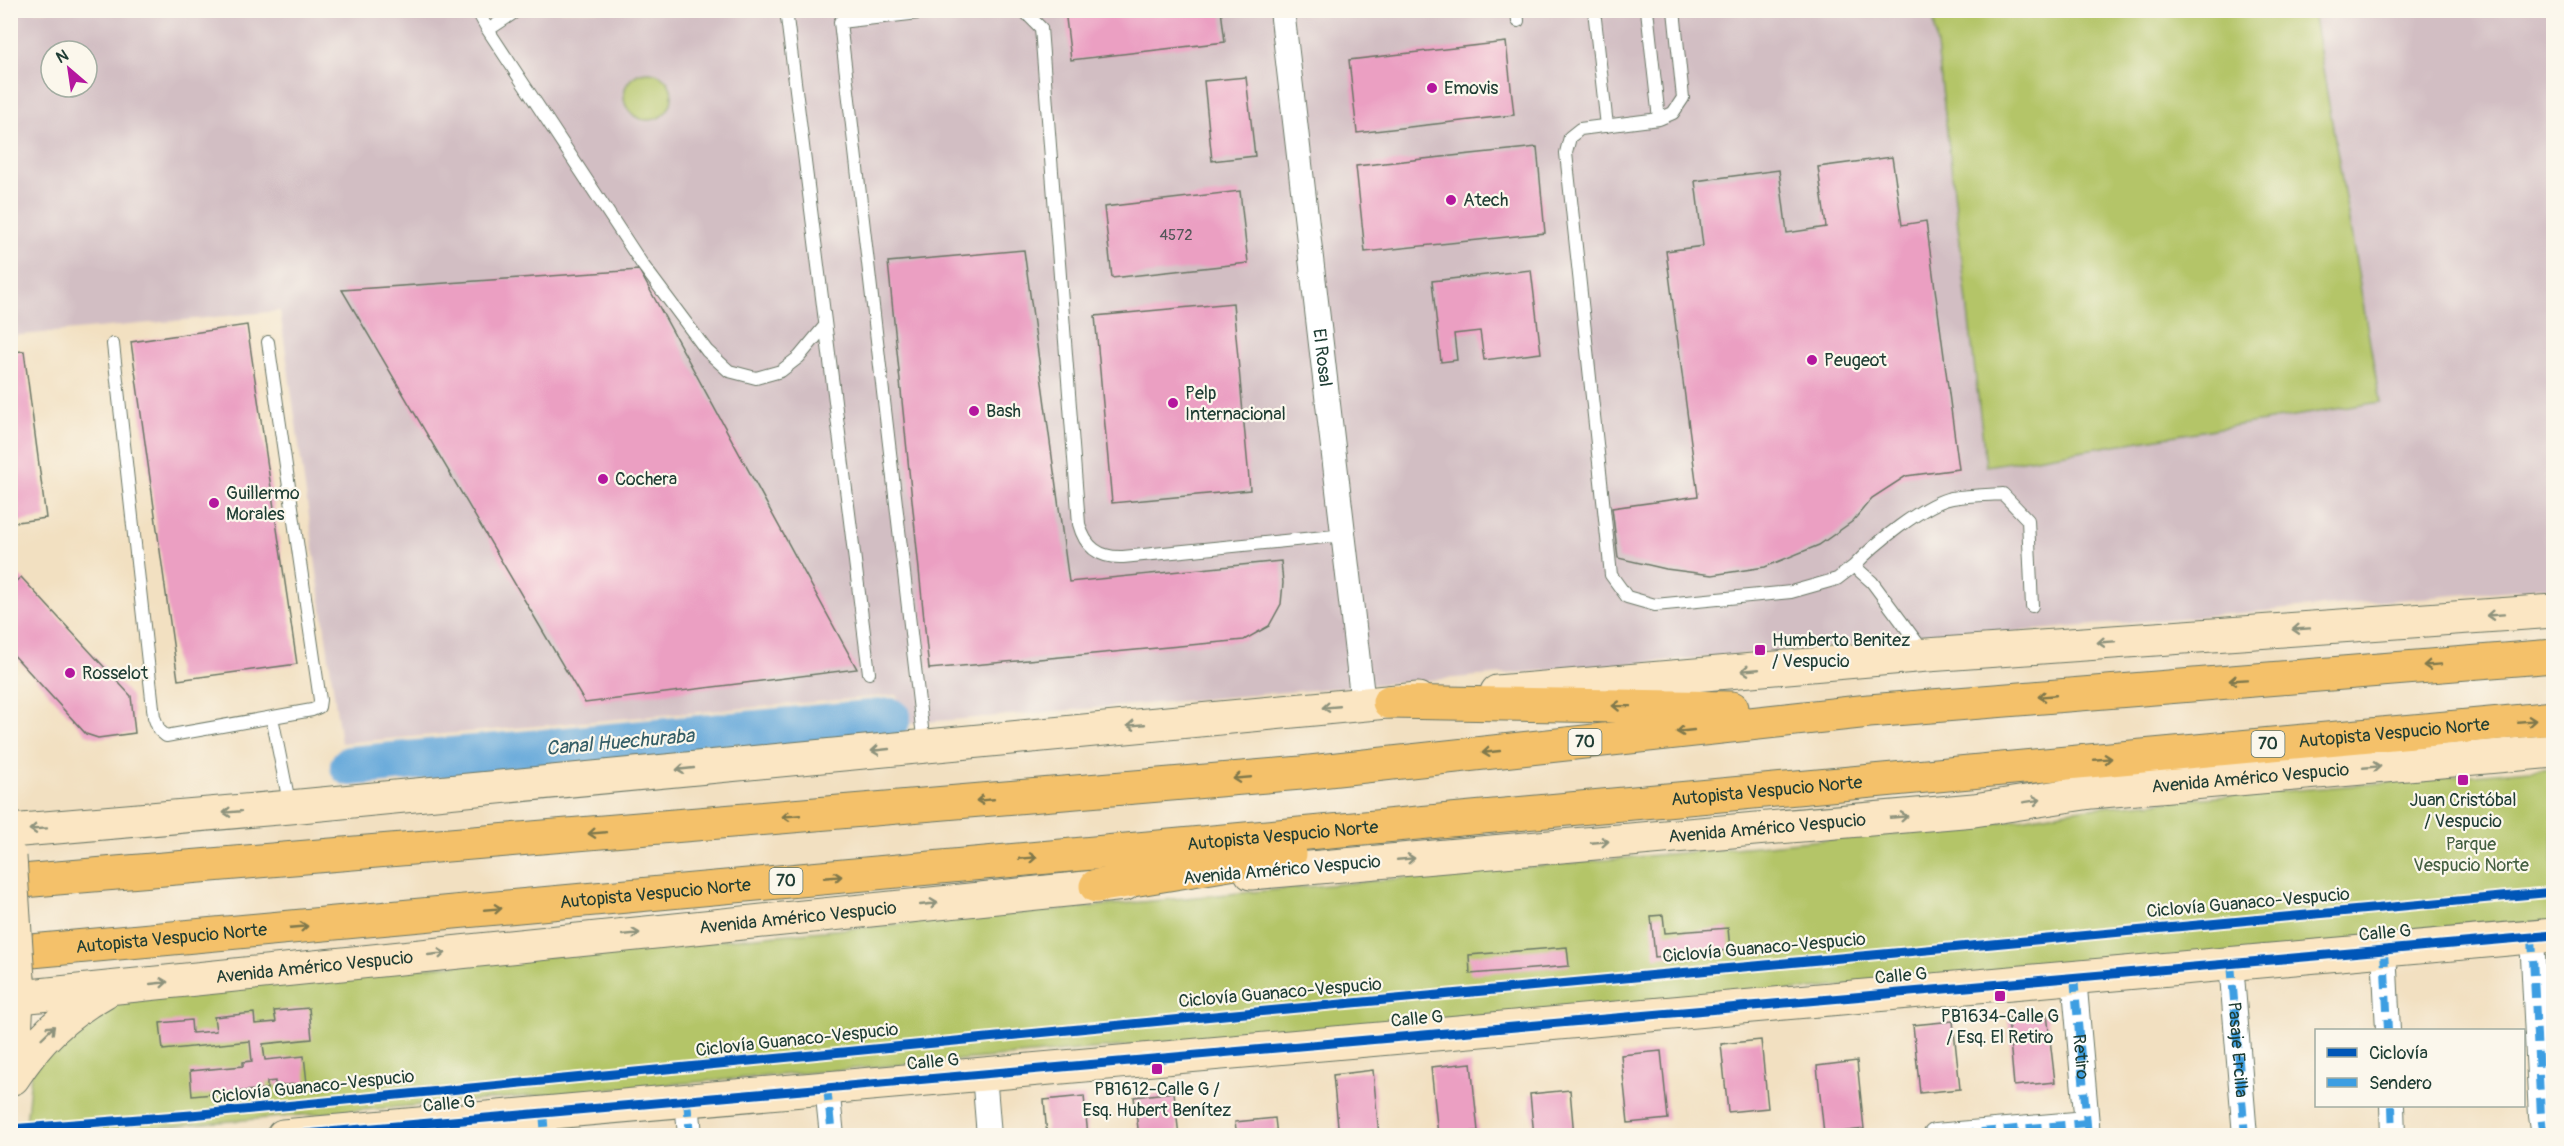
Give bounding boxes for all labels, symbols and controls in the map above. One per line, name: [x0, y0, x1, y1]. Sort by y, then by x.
north arrow: [39, 39, 99, 99]
text: N: [53, 45, 72, 68]
place label: Emovis: [1444, 77, 1498, 100]
marker: Emovis: [1425, 81, 1439, 95]
place label: Atech: [1463, 189, 1508, 212]
marker: Atech: [1444, 193, 1458, 207]
house number: 4572: [1159, 226, 1193, 245]
street label: El Rosal: [1308, 327, 1337, 388]
place label: Peugeot: [1824, 349, 1887, 372]
marker: Peugeot: [1805, 353, 1819, 367]
place label: Pelp Internacional: [1185, 382, 1286, 426]
marker: Pelp Internacional: [1166, 396, 1180, 410]
place label: Bash: [986, 400, 1021, 423]
marker: Bash: [967, 404, 981, 418]
place label: Cochera: [615, 468, 677, 491]
marker: Cochera: [596, 472, 610, 486]
place label: Guillermo Morales: [226, 482, 300, 526]
marker: Guillermo Morales: [207, 496, 221, 510]
one-way arrow: [2486, 610, 2506, 621]
one-way arrow: [2291, 624, 2311, 635]
place label: Humberto Benitez / Vespucio: [1772, 629, 1910, 673]
one-way arrow: [2097, 637, 2117, 648]
marker: Humberto Benitez / Vespucio: [1753, 643, 1767, 657]
one-way arrow: [2423, 660, 2443, 671]
place label: Rosselot: [82, 662, 149, 685]
one-way arrow: [1740, 665, 1760, 676]
marker: Rosselot: [63, 666, 77, 680]
one-way arrow: [2228, 675, 2248, 686]
one-way arrow: [2037, 691, 2057, 702]
one-way arrow: [1612, 700, 1632, 712]
one-way arrow: [1321, 702, 1341, 713]
street label: Autopista Vespucio Norte: [2297, 712, 2491, 753]
one-way arrow: [2517, 715, 2537, 726]
one-way arrow: [1127, 720, 1147, 731]
water label: Canal Huechuraba: [545, 723, 697, 761]
one-way arrow: [1676, 726, 1696, 737]
road number: 70: [1568, 729, 1602, 755]
road number: 70: [2252, 731, 2284, 757]
one-way arrow: [870, 745, 890, 756]
one-way arrow: [1482, 747, 1502, 758]
one-way arrow: [2093, 753, 2113, 764]
street label: Avenida Américo Vespucio: [2150, 758, 2350, 798]
one-way arrow: [2362, 761, 2382, 772]
one-way arrow: [676, 764, 696, 775]
street label: Autopista Vespucio Norte: [1670, 770, 1863, 811]
one-way arrow: [1233, 773, 1253, 784]
marker: Juan Cristóbal / Vespucio: [2456, 773, 2470, 787]
place label: Juan Cristóbal / Vespucio: [2410, 789, 2516, 833]
one-way arrow: [976, 795, 996, 806]
one-way arrow: [2022, 796, 2041, 807]
one-way arrow: [223, 807, 243, 818]
street label: Avenida Américo Vespucio: [1667, 808, 1867, 848]
one-way arrow: [782, 811, 801, 822]
one-way arrow: [1888, 811, 1908, 822]
street label: Autopista Vespucio Norte: [1186, 815, 1379, 856]
one-way arrow: [28, 824, 48, 835]
one-way arrow: [587, 828, 607, 839]
park label: Parque Vespucio Norte: [2413, 833, 2529, 877]
one-way arrow: [1589, 836, 1609, 847]
street label: Avenida Américo Vespucio: [1182, 850, 1382, 890]
one-way arrow: [1017, 852, 1037, 863]
one-way arrow: [1395, 853, 1415, 864]
road number: 70: [770, 868, 802, 894]
one-way arrow: [823, 871, 843, 882]
street label: Autopista Vespucio Norte: [559, 873, 752, 914]
street label: Ciclovía Guanaco-Vespucio: [2145, 883, 2351, 923]
street label: Avenida Américo Vespucio: [698, 896, 898, 939]
one-way arrow: [919, 898, 939, 909]
one-way arrow: [483, 903, 502, 914]
street label: Autopista Vespucio Norte: [75, 918, 268, 958]
street label: Calle G: [2358, 919, 2412, 947]
one-way arrow: [288, 921, 308, 932]
one-way arrow: [620, 928, 640, 939]
street label: Ciclovía Guanaco-Vespucio: [1661, 928, 1867, 968]
street label: Avenida Américo Vespucio: [215, 945, 415, 988]
one-way arrow: [426, 948, 446, 959]
street label: Calle G: [1874, 962, 1928, 990]
street label: Ciclovía Guanaco-Vespucio: [1177, 973, 1383, 1013]
one-way arrow: [149, 977, 169, 988]
marker: PB1634-Calle G / Esq. El Retiro: [1993, 989, 2007, 1003]
street label: Pasaje Ercilla: [2223, 1001, 2253, 1099]
street label: Calle G: [1390, 1005, 1444, 1033]
place label: PB1634-Calle G / Esq. El Retiro: [1941, 1005, 2059, 1049]
street label: Ciclovía Guanaco-Vespucio: [694, 1018, 900, 1062]
one-way arrow: [41, 1024, 56, 1039]
legend: [2315, 1029, 2525, 1107]
street label: Retiro: [2068, 1033, 2094, 1081]
text: Ciclovía: [2369, 1042, 2428, 1065]
street label: Calle G: [906, 1048, 960, 1076]
marker: PB1612-Calle G / Esq. Hubert Benítez: [1150, 1062, 1164, 1076]
street label: Ciclovía Guanaco-Vespucio: [210, 1065, 416, 1109]
text: Sendero: [2369, 1072, 2432, 1095]
place label: PB1612-Calle G / Esq. Hubert Benítez: [1083, 1078, 1231, 1122]
street label: Calle G: [422, 1090, 476, 1118]

